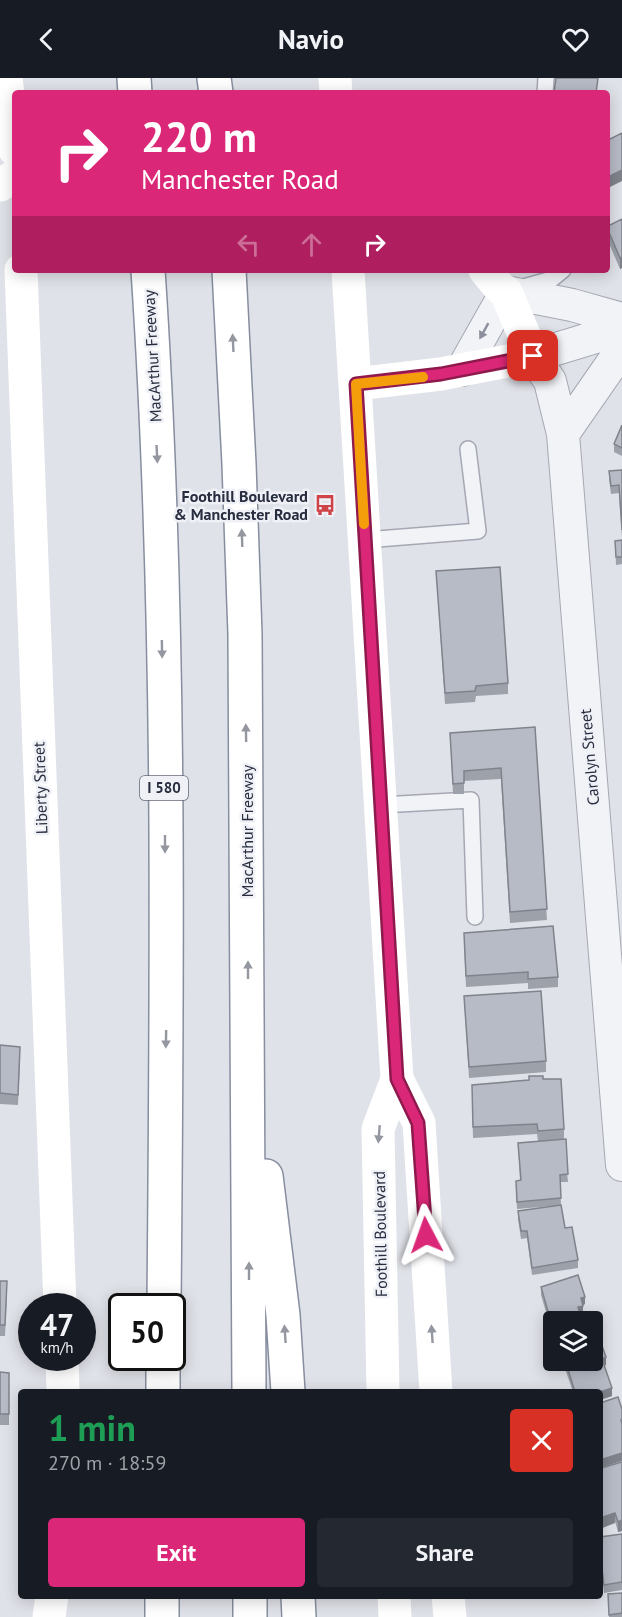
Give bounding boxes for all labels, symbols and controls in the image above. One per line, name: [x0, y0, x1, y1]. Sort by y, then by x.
text: Navio: [278, 22, 344, 56]
icon: back: [30, 23, 63, 56]
icon: heart: [559, 23, 592, 56]
text: 220 m: [141, 109, 257, 164]
icon: right: [42, 114, 120, 192]
text: Manchester Road: [141, 162, 339, 196]
icon: left: [232, 228, 265, 261]
icon: ahead: [295, 228, 328, 261]
icon: right: [358, 228, 391, 261]
street label: MacArthur Freeway: [139, 289, 165, 423]
one-way arrow: [479, 323, 489, 340]
pin: [507, 330, 558, 381]
one-way arrow: [229, 333, 238, 352]
icon: arrive: [516, 339, 549, 372]
one-way arrow: [152, 445, 161, 464]
place label: Foothill Boulevard & Manchester Road: [174, 486, 308, 524]
bus stop icon: Foothill Boulevard & Manchester Road: [313, 493, 337, 517]
one-way arrow: [237, 528, 246, 547]
one-way arrow: [157, 640, 167, 659]
street label: Carolyn Street: [575, 707, 603, 806]
one-way arrow: [241, 723, 251, 742]
street label: Liberty Street: [28, 741, 52, 835]
street label: MacArthur Freeway: [237, 764, 257, 897]
road number: I 580: [140, 776, 188, 800]
one-way arrow: [160, 835, 170, 854]
one-way arrow: [243, 960, 253, 979]
one-way arrow: [161, 1030, 171, 1049]
one-way arrow: [374, 1125, 384, 1144]
street label: Foothill Boulevard: [369, 1171, 391, 1297]
position arrow: [394, 1203, 458, 1267]
one-way arrow: [244, 1261, 254, 1280]
speed limit sign: 50: [108, 1293, 186, 1371]
text: 47: [40, 1305, 74, 1344]
map controls: [543, 1311, 603, 1371]
button: layers: [543, 1311, 603, 1371]
one-way arrow: [280, 1324, 289, 1343]
one-way arrow: [427, 1324, 437, 1343]
text: km/h: [41, 1338, 73, 1357]
text: 1 min: [48, 1404, 136, 1451]
button: close: [510, 1409, 573, 1472]
text: 270 m · 18:59: [48, 1450, 166, 1476]
button: Exit: [48, 1518, 305, 1587]
button: Share: [317, 1518, 573, 1587]

